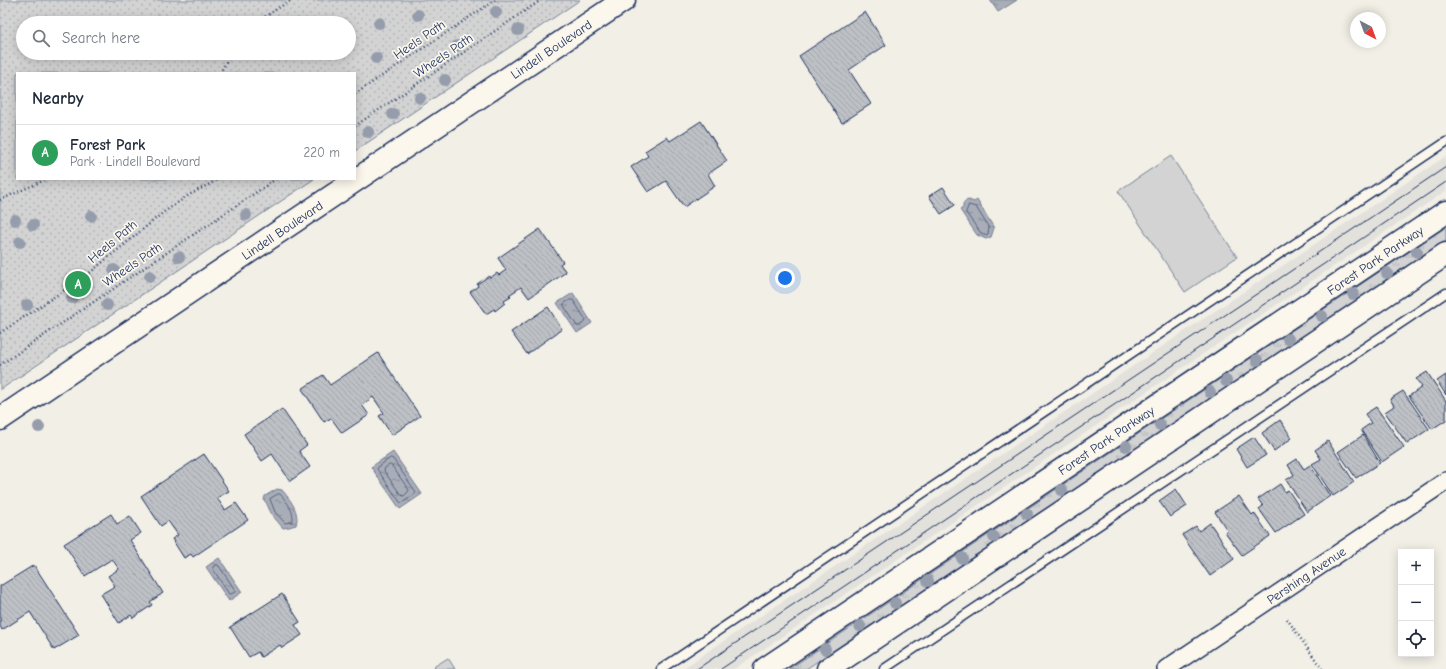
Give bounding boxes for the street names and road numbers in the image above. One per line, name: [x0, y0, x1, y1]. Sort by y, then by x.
street label: Heels Path: [391, 17, 448, 62]
street label: Lindell Boulevard: [508, 17, 595, 82]
street label: Wheels Path: [411, 30, 476, 81]
street label: Lindell Boulevard: [239, 198, 326, 263]
street label: Heels Path: [85, 217, 140, 266]
street label: Forest Park Parkway: [1324, 223, 1426, 298]
street label: Wheels Path: [100, 239, 165, 290]
street label: Forest Park Parkway: [1055, 403, 1157, 478]
street label: Pershing Avenue: [1264, 543, 1349, 607]

